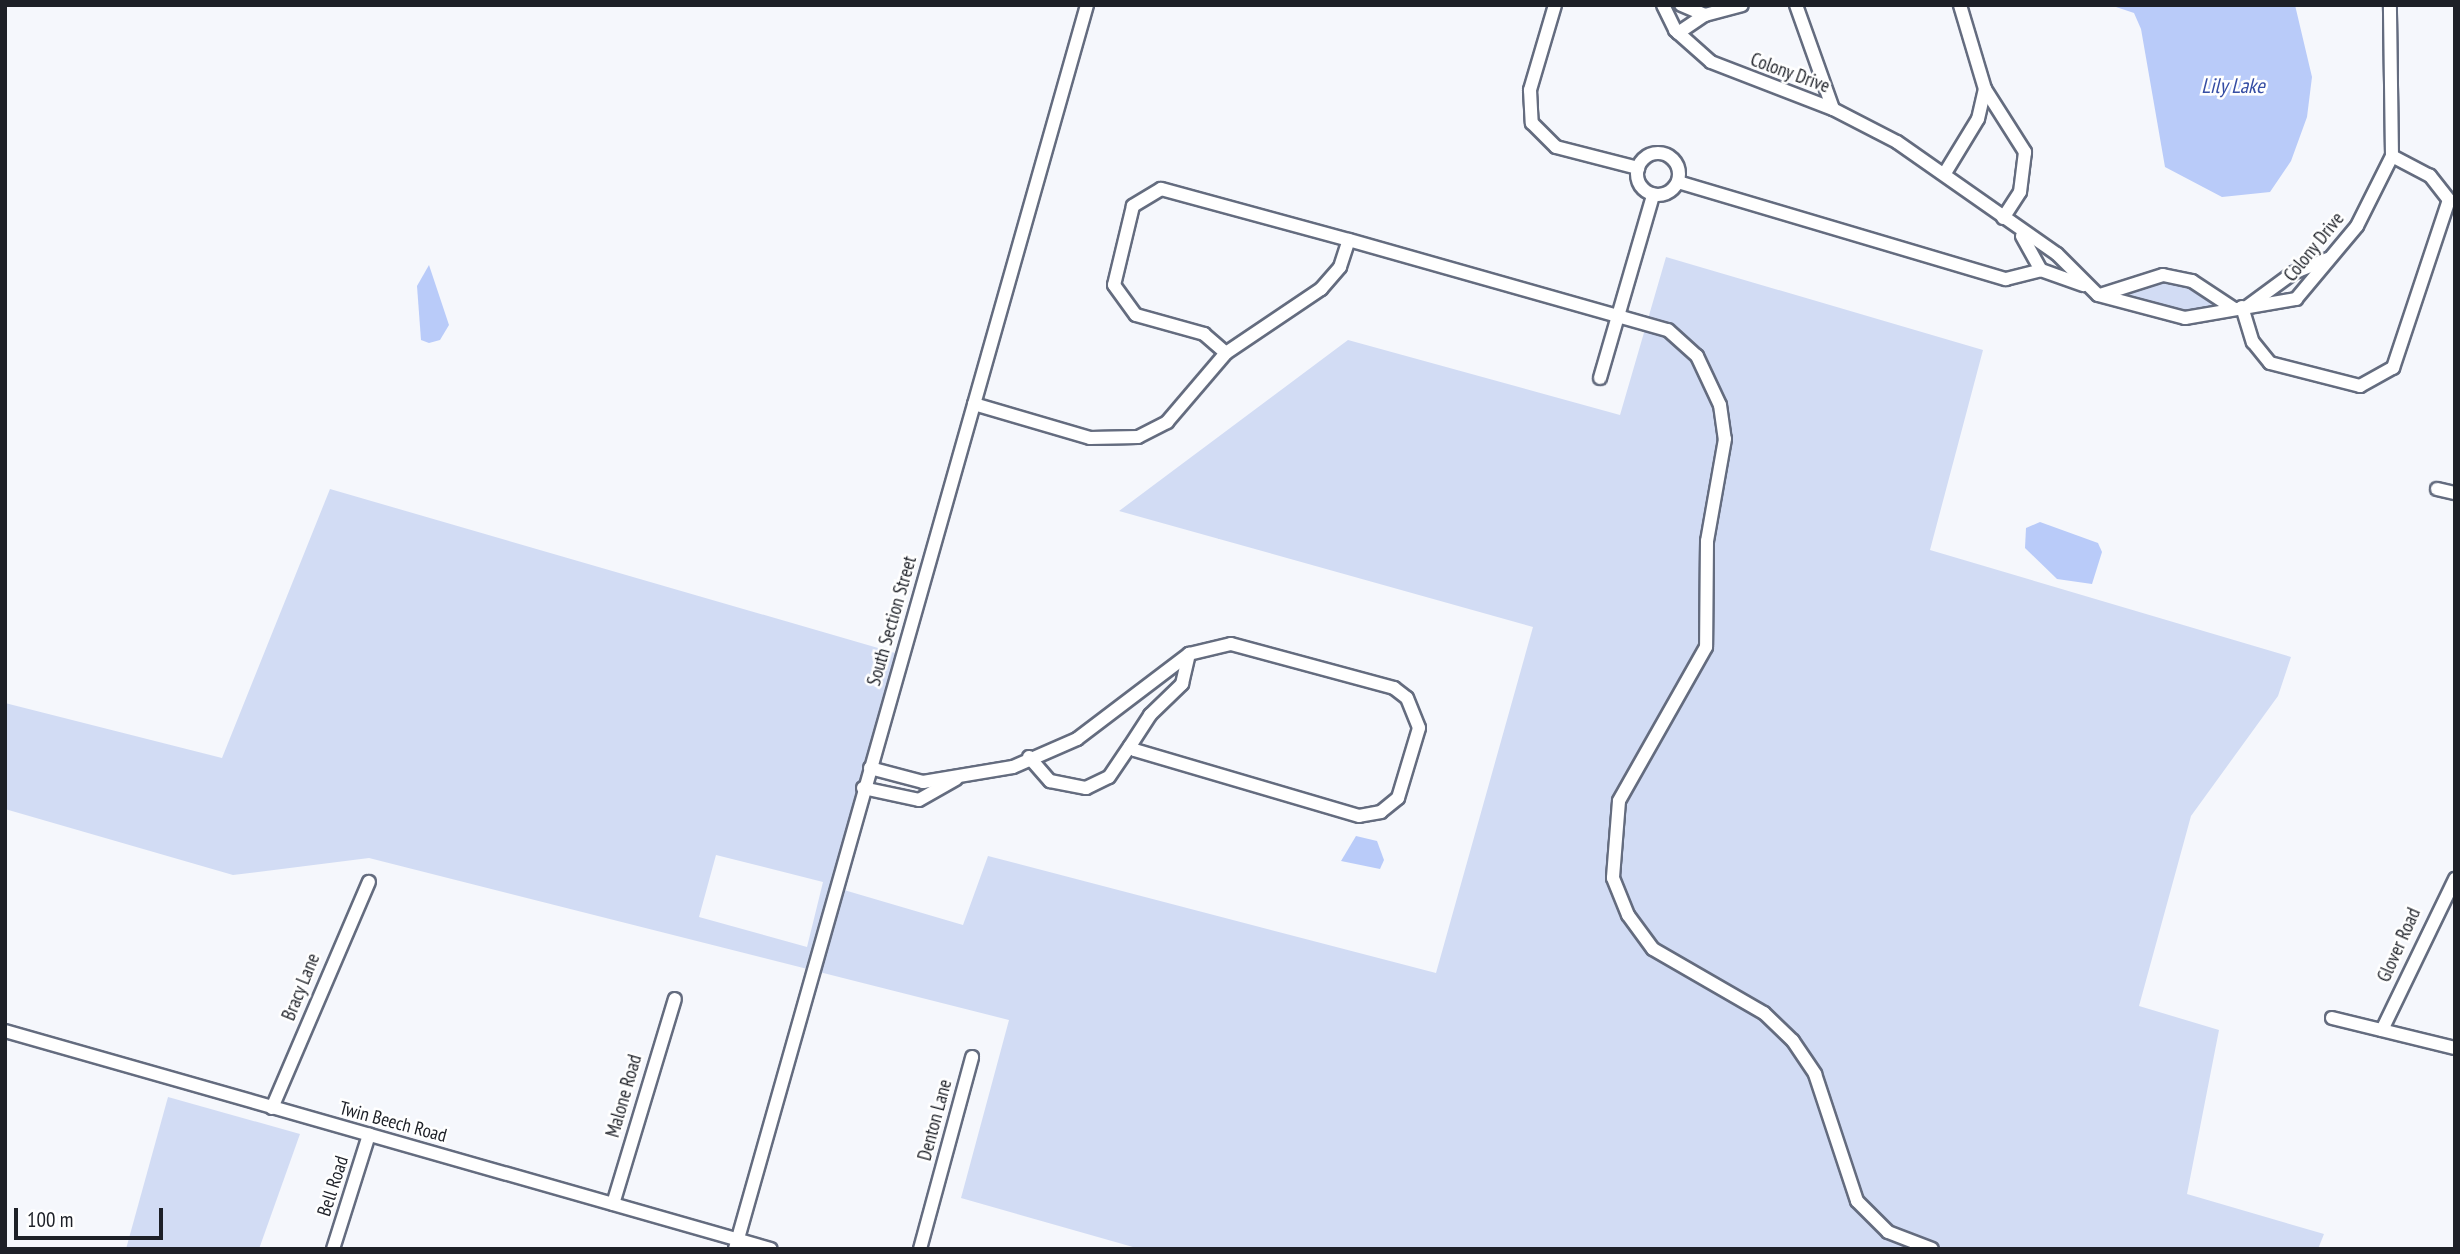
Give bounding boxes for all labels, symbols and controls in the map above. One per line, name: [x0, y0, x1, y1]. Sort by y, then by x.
street label: Colony Drive: [1747, 48, 1833, 98]
water label: Lily Lake: [2201, 73, 2265, 99]
street label: Colony Drive: [2279, 208, 2349, 286]
street label: South Section Street: [863, 553, 921, 689]
street label: Glover Road: [2373, 904, 2425, 986]
street label: Bracy Lane: [277, 950, 325, 1024]
street label: Malone Road: [601, 1052, 647, 1140]
street label: Denton Lane: [913, 1077, 957, 1163]
street label: Twin Beech Road: [337, 1097, 449, 1147]
street label: Bell Road: [313, 1153, 353, 1219]
scale bar: [18, 1194, 166, 1238]
text: 100 m: [27, 1206, 73, 1233]

